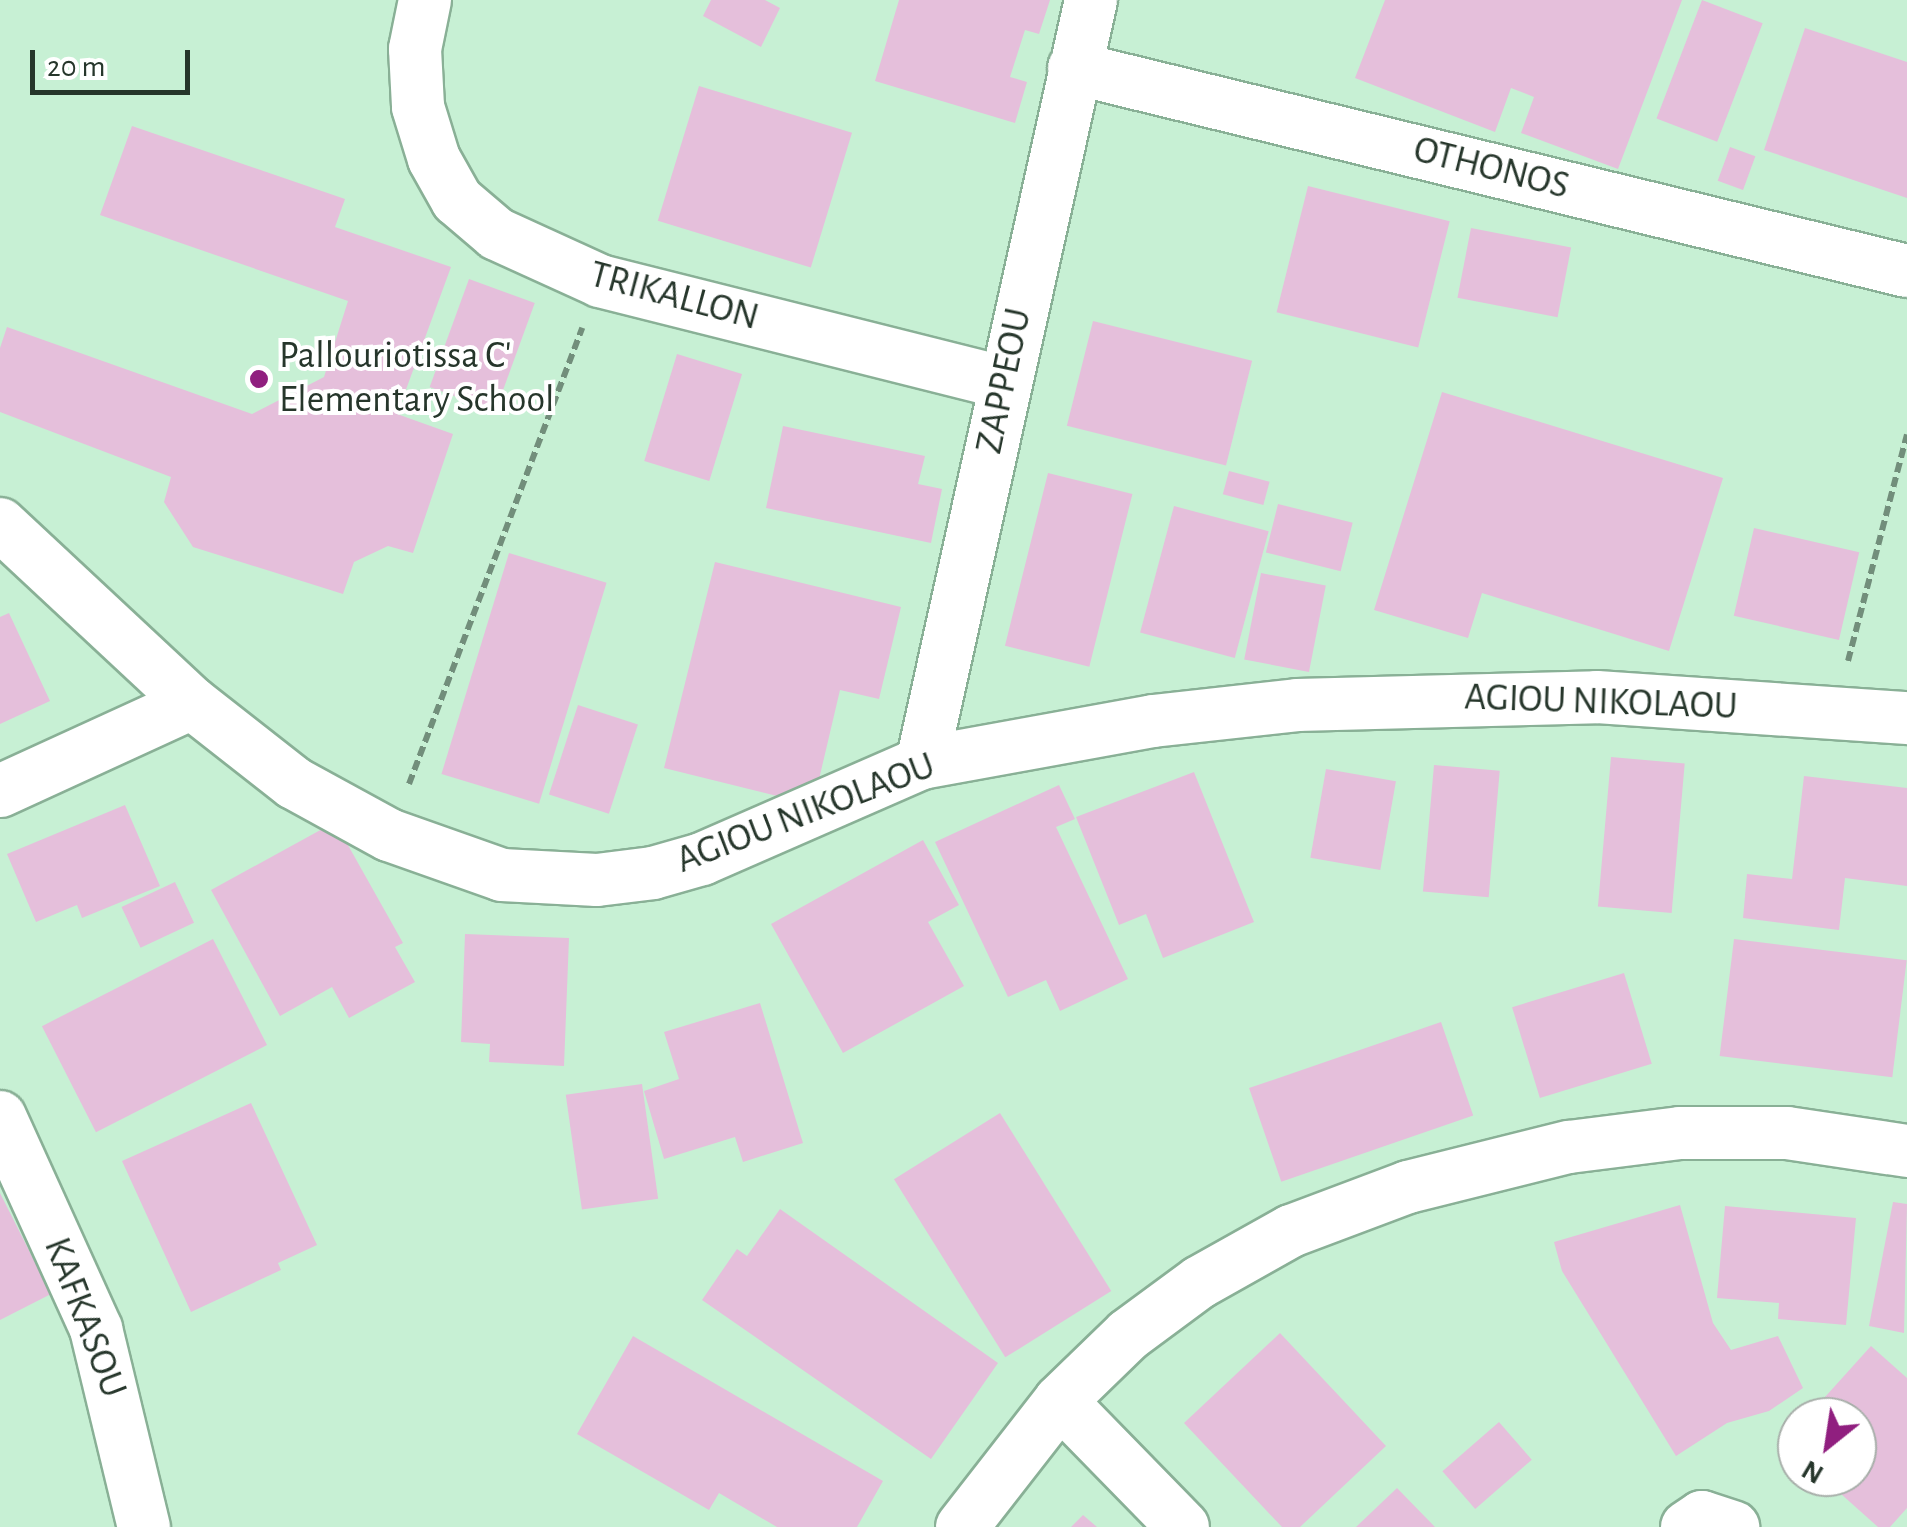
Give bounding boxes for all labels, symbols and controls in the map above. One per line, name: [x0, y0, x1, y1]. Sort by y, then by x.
scale bar: [35, 30, 195, 92]
text: 20 m: [47, 52, 105, 82]
street label: OTHONOS: [1409, 128, 1573, 210]
street label: TRIKALLON: [585, 253, 763, 341]
street label: ZAPPEOU: [967, 304, 1043, 458]
place label: Pallouriotissa C' Elementary School: [279, 334, 554, 424]
marker: Pallouriotissa C' Elementary School: [248, 368, 270, 390]
street label: AGIOU NIKOLAOU: [1464, 675, 1738, 731]
street label: AGIOU NIKOLAOU: [670, 744, 942, 884]
street label: KAFKASOU: [33, 1232, 135, 1404]
north arrow: [1777, 1397, 1877, 1497]
text: N: [1798, 1454, 1828, 1488]

